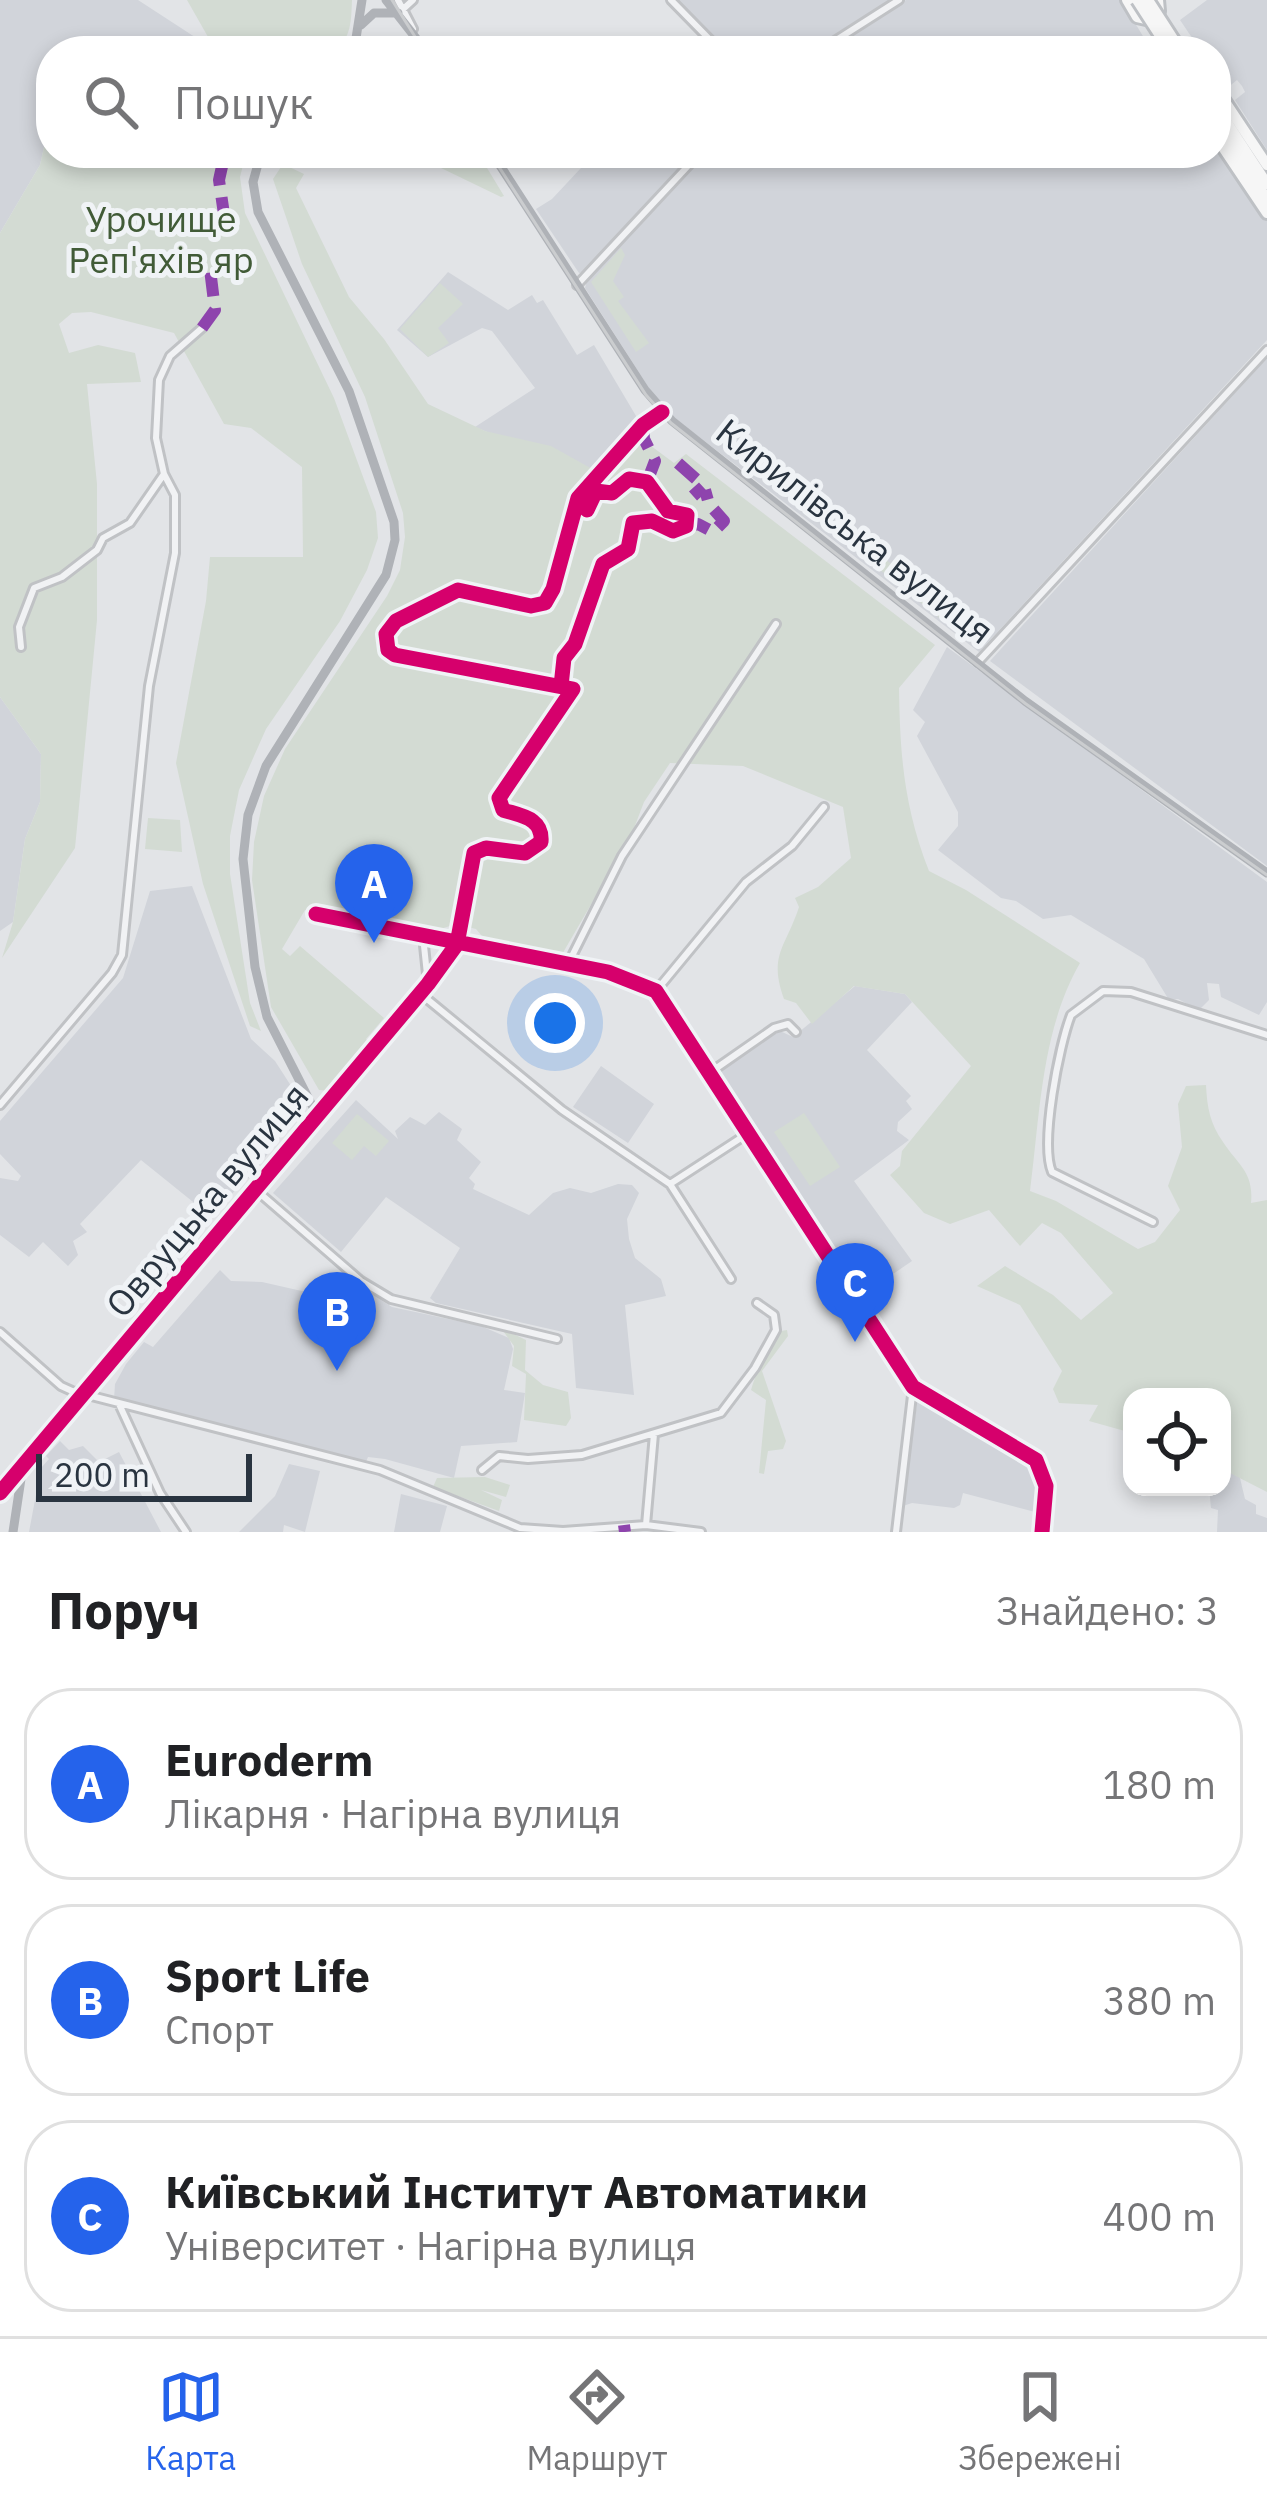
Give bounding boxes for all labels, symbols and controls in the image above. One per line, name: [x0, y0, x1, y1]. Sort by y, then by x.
search box: [36, 36, 1231, 168]
icon: search: [78, 69, 144, 135]
text: Пошук: [174, 73, 314, 131]
park label: Урочище Реп'яхів яр: [68, 195, 254, 283]
street label: Кирилівська вулиця: [707, 408, 1004, 654]
pin: A: [335, 844, 413, 943]
your location: [525, 993, 585, 1053]
street label: Овруцька вулиця: [95, 1073, 318, 1326]
pin: C: [816, 1243, 894, 1342]
pin: B: [298, 1272, 376, 1371]
map controls: [1123, 1388, 1231, 1496]
button: locate: [1123, 1388, 1231, 1496]
scale bar: [36, 1448, 252, 1501]
text: 200 m: [54, 1453, 150, 1496]
text: Поруч: [48, 1577, 200, 1643]
text: Знайдено: 3: [996, 1585, 1219, 1636]
text: Euroderm: [165, 1730, 374, 1788]
text: A: [77, 1759, 103, 1810]
text: 180 m: [1103, 1759, 1216, 1810]
text: Лікарня · Нагірна вулиця: [165, 1788, 621, 1839]
text: Sport Life: [165, 1946, 370, 2004]
text: B: [77, 1975, 103, 2026]
text: 380 m: [1103, 1975, 1216, 2026]
text: Спорт: [165, 2004, 274, 2055]
text: Київський Інститут Автоматики: [165, 2162, 868, 2220]
text: C: [77, 2191, 103, 2242]
text: 400 m: [1103, 2191, 1216, 2242]
text: Університет · Нагірна вулиця: [165, 2220, 696, 2271]
tab: Карта: [145, 2364, 236, 2479]
tab: Маршрут: [526, 2364, 668, 2479]
tab: Збережені: [958, 2364, 1122, 2479]

